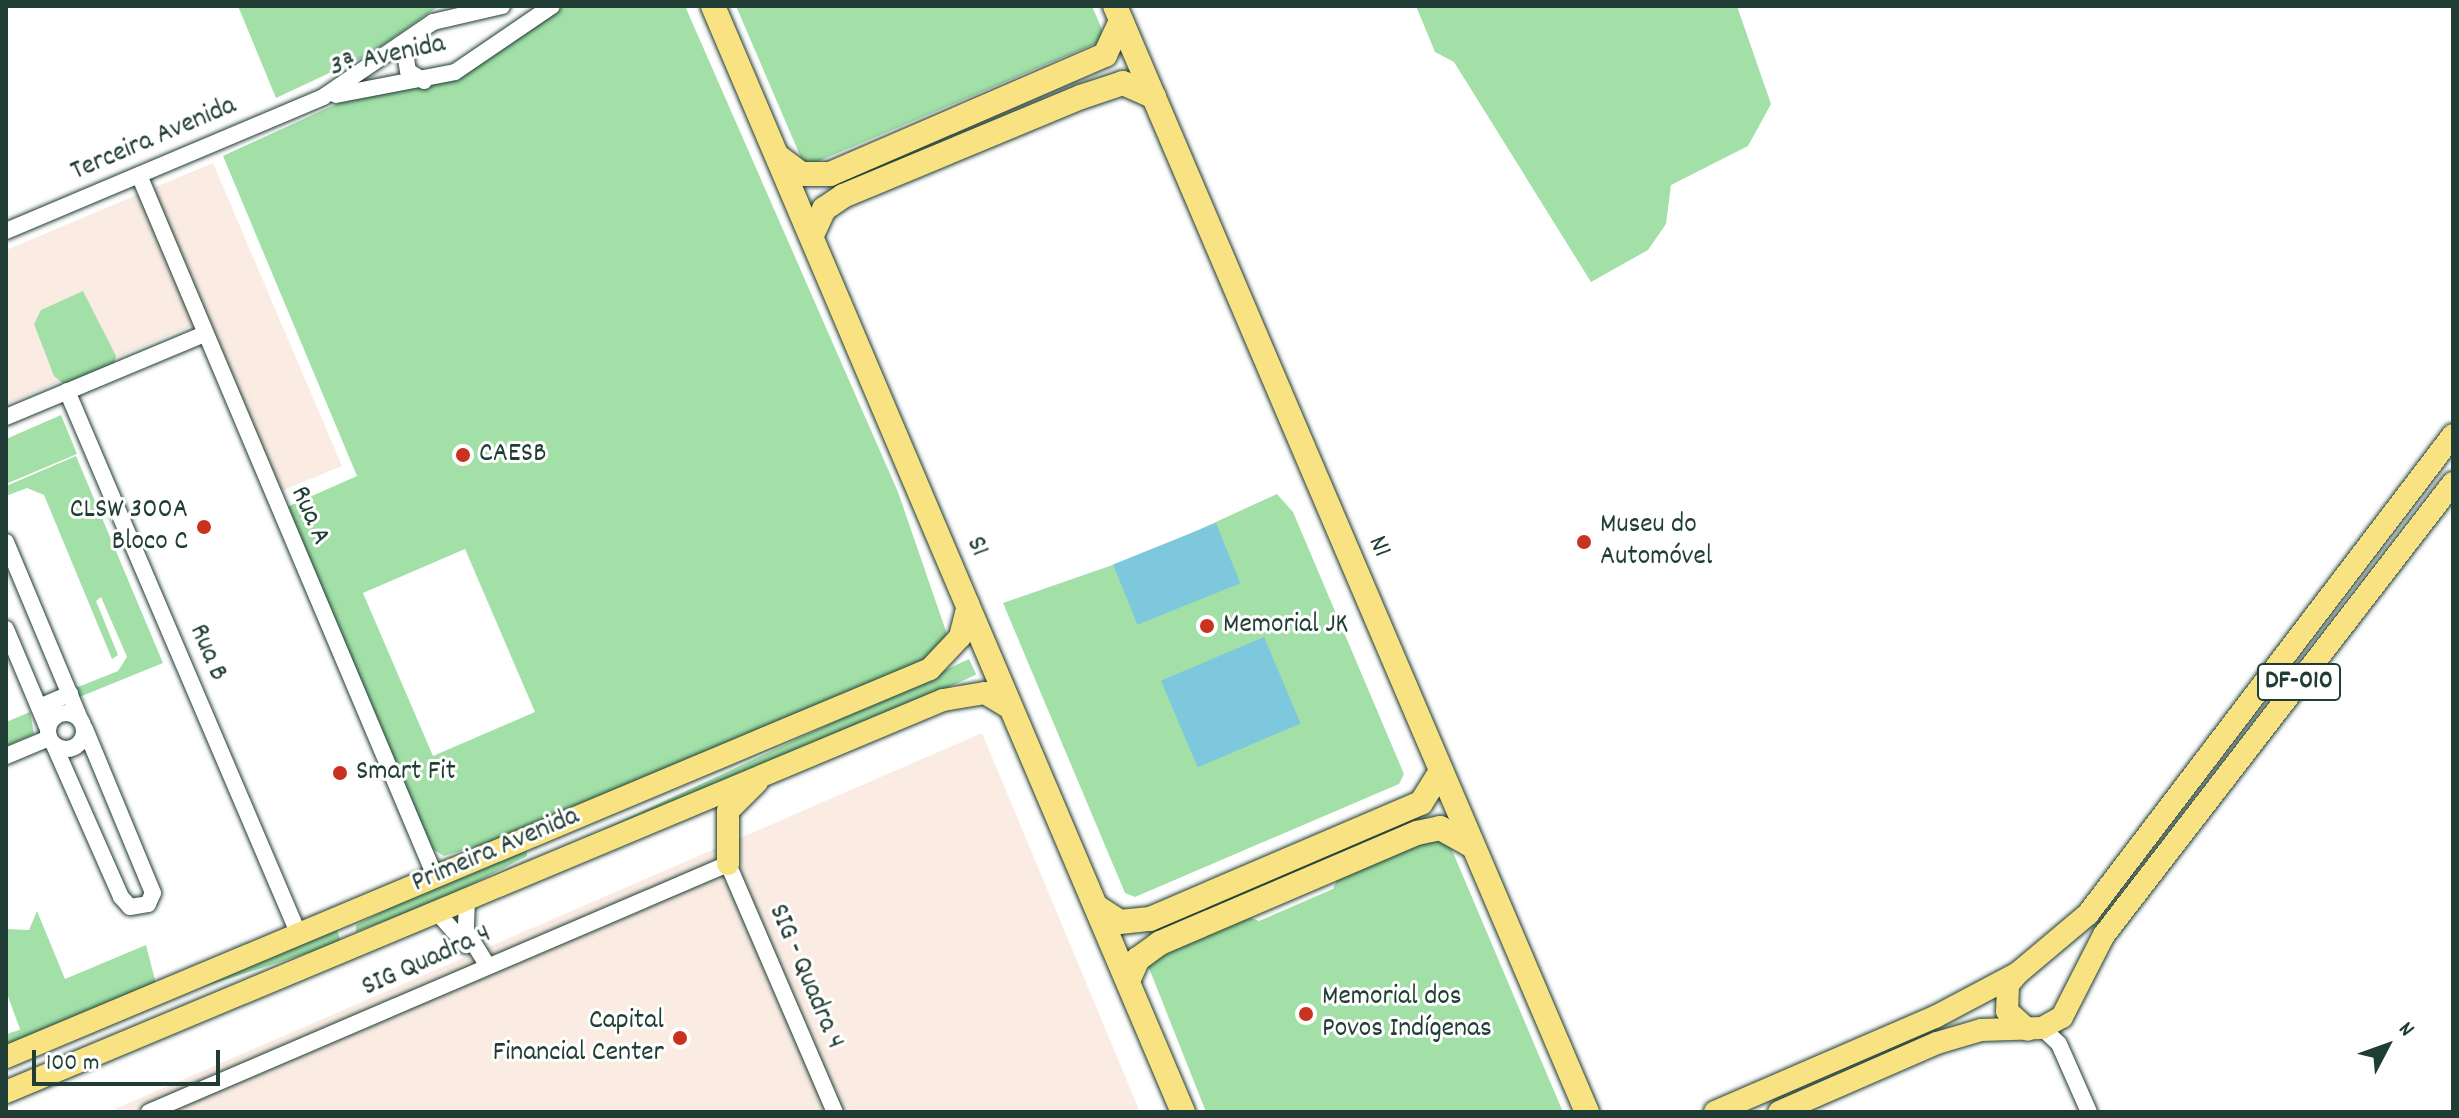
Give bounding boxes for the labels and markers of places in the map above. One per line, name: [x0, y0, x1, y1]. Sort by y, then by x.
place label: CAESB: [479, 438, 546, 472]
marker: CAESB: [454, 446, 472, 464]
place label: CLSW 300A Bloco C: [70, 494, 188, 560]
place label: Museu do Automóvel: [1600, 509, 1713, 575]
marker: CLSW 300A Bloco C: [195, 518, 213, 536]
marker: Museu do Automóvel: [1575, 533, 1593, 551]
place label: Memorial JK: [1223, 609, 1348, 643]
marker: Memorial JK: [1198, 617, 1216, 635]
place label: Smart Fit: [356, 756, 456, 790]
marker: Smart Fit: [331, 764, 349, 782]
place label: Memorial dos Povos Indígenas: [1322, 981, 1492, 1047]
place label: Capital Financial Center: [493, 1005, 664, 1071]
marker: Memorial dos Povos Indígenas: [1297, 1005, 1315, 1023]
marker: Capital Financial Center: [671, 1029, 689, 1047]

